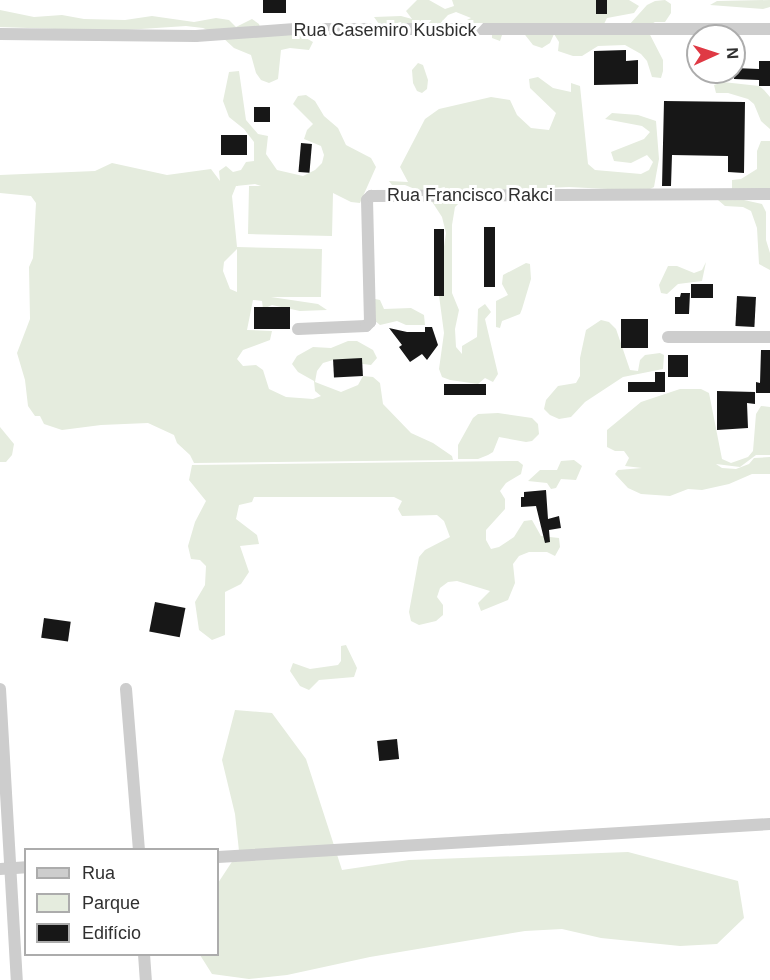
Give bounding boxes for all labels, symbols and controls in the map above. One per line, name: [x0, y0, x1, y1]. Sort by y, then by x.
street label: Rua Casemiro Kusbick: [293, 19, 477, 41]
north arrow: [686, 24, 746, 84]
text: N: [724, 47, 741, 59]
street label: Rua Francisco Rakci: [387, 184, 553, 206]
legend: [24, 848, 219, 956]
text: Rua: [82, 863, 115, 883]
text: Parque: [82, 893, 140, 913]
text: Edifício: [82, 923, 141, 943]

